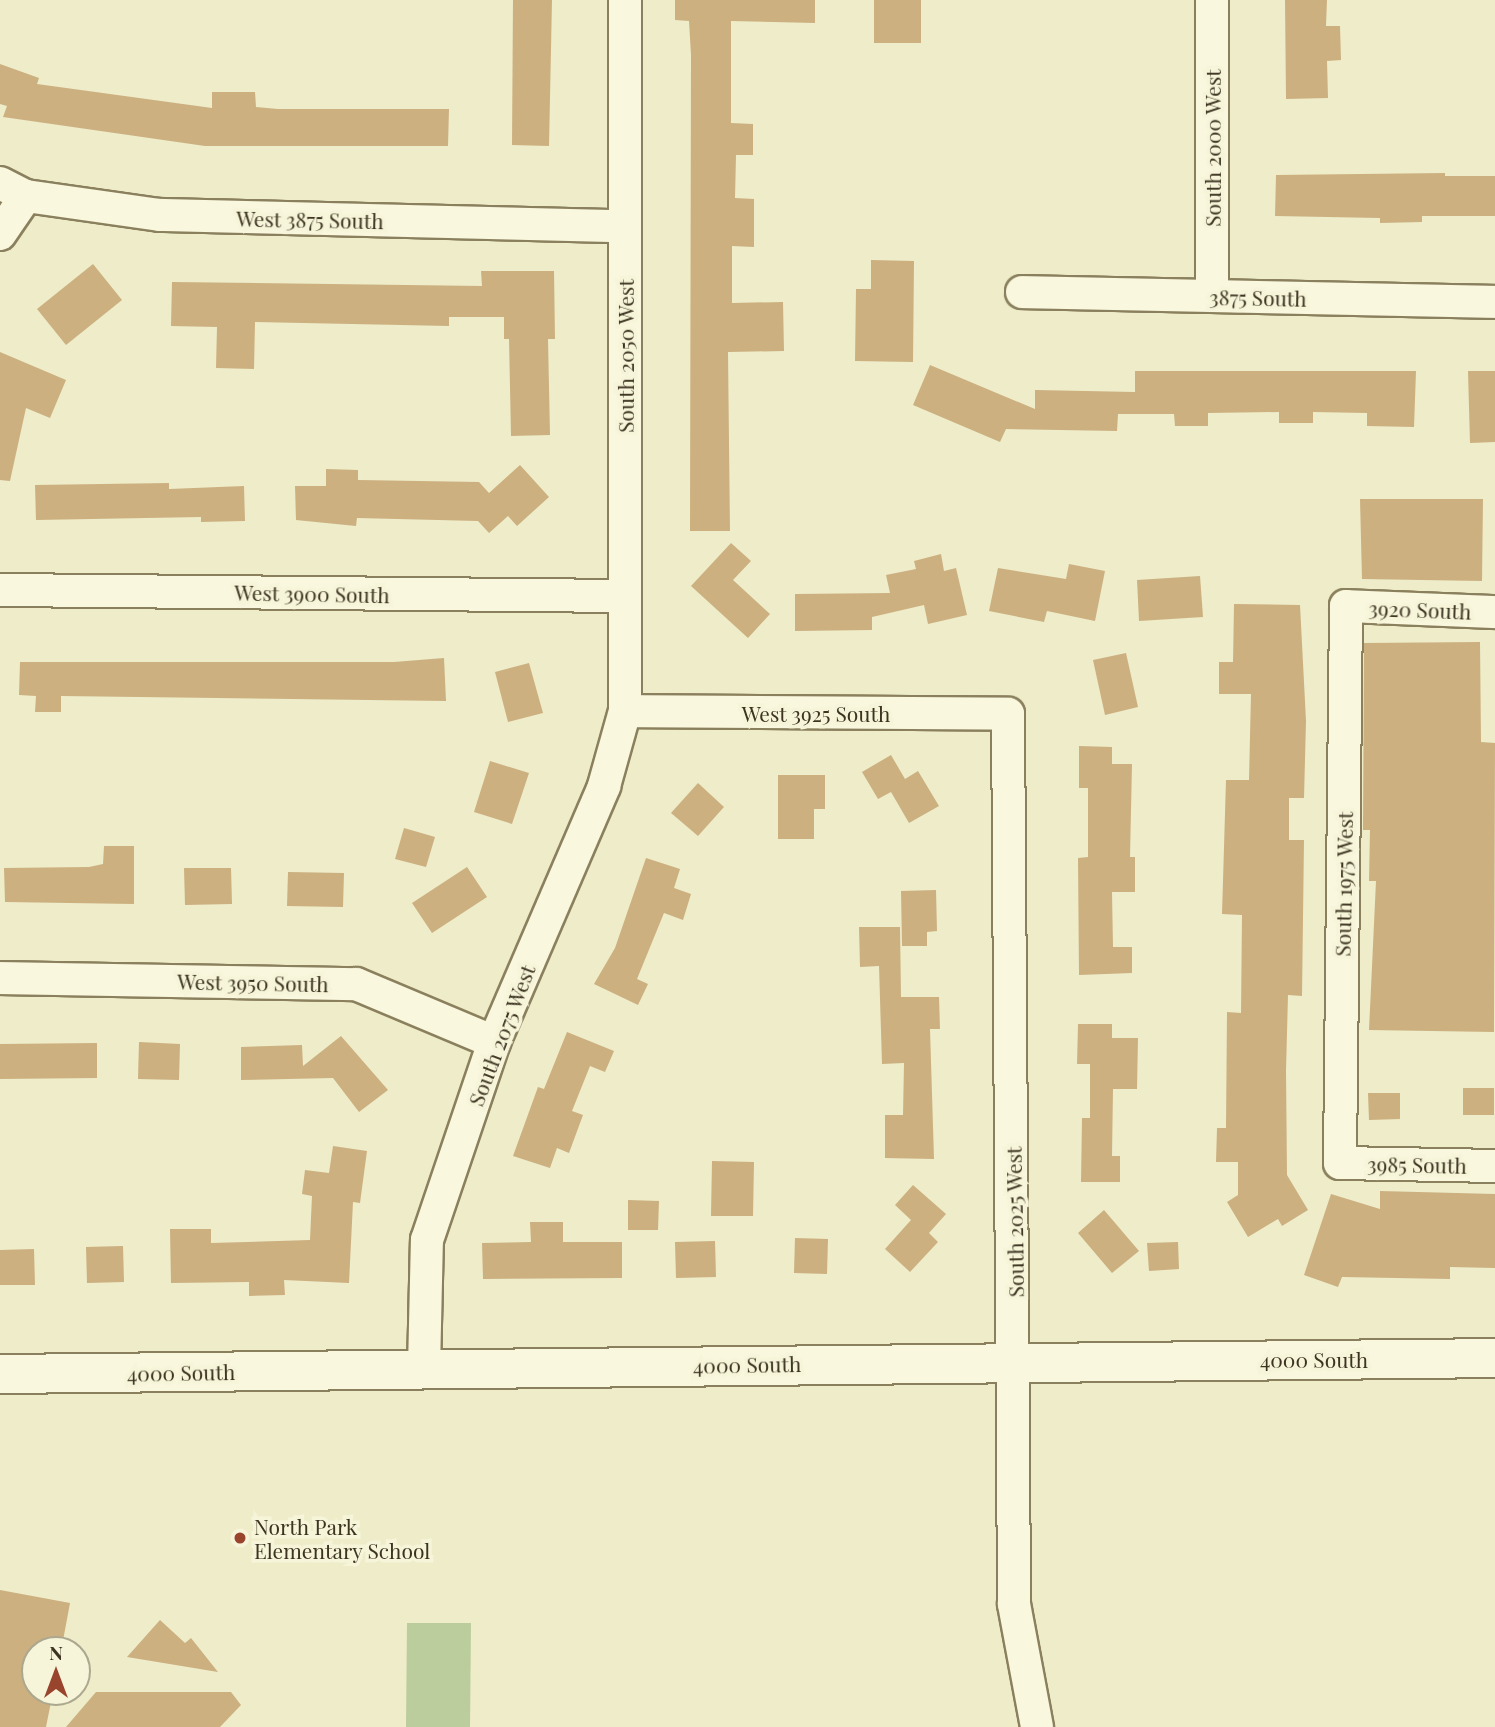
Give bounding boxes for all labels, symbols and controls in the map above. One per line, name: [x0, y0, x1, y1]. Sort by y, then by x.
street label: South 2000 West: [1199, 69, 1225, 227]
street label: West 3875 South: [236, 205, 384, 233]
street label: South 2050 West: [612, 279, 638, 433]
street label: 3875 South: [1209, 284, 1307, 310]
street label: West 3900 South: [234, 579, 390, 607]
street label: 3920 South: [1368, 595, 1472, 623]
street label: West 3925 South: [741, 700, 891, 726]
street label: South 1975 West: [1329, 811, 1357, 957]
street label: South 2075 West: [462, 960, 540, 1110]
street label: West 3950 South: [177, 968, 329, 996]
street label: South 2025 West: [1000, 1146, 1028, 1298]
street label: 3985 South: [1367, 1151, 1467, 1177]
street label: 4000 South: [1260, 1346, 1368, 1372]
street label: 4000 South: [693, 1350, 801, 1378]
street label: 4000 South: [127, 1358, 235, 1386]
place label: North Park Elementary School: [254, 1513, 431, 1563]
marker: North Park Elementary School: [232, 1530, 248, 1546]
north arrow: [21, 1636, 91, 1706]
text: N: [49, 1639, 63, 1665]

